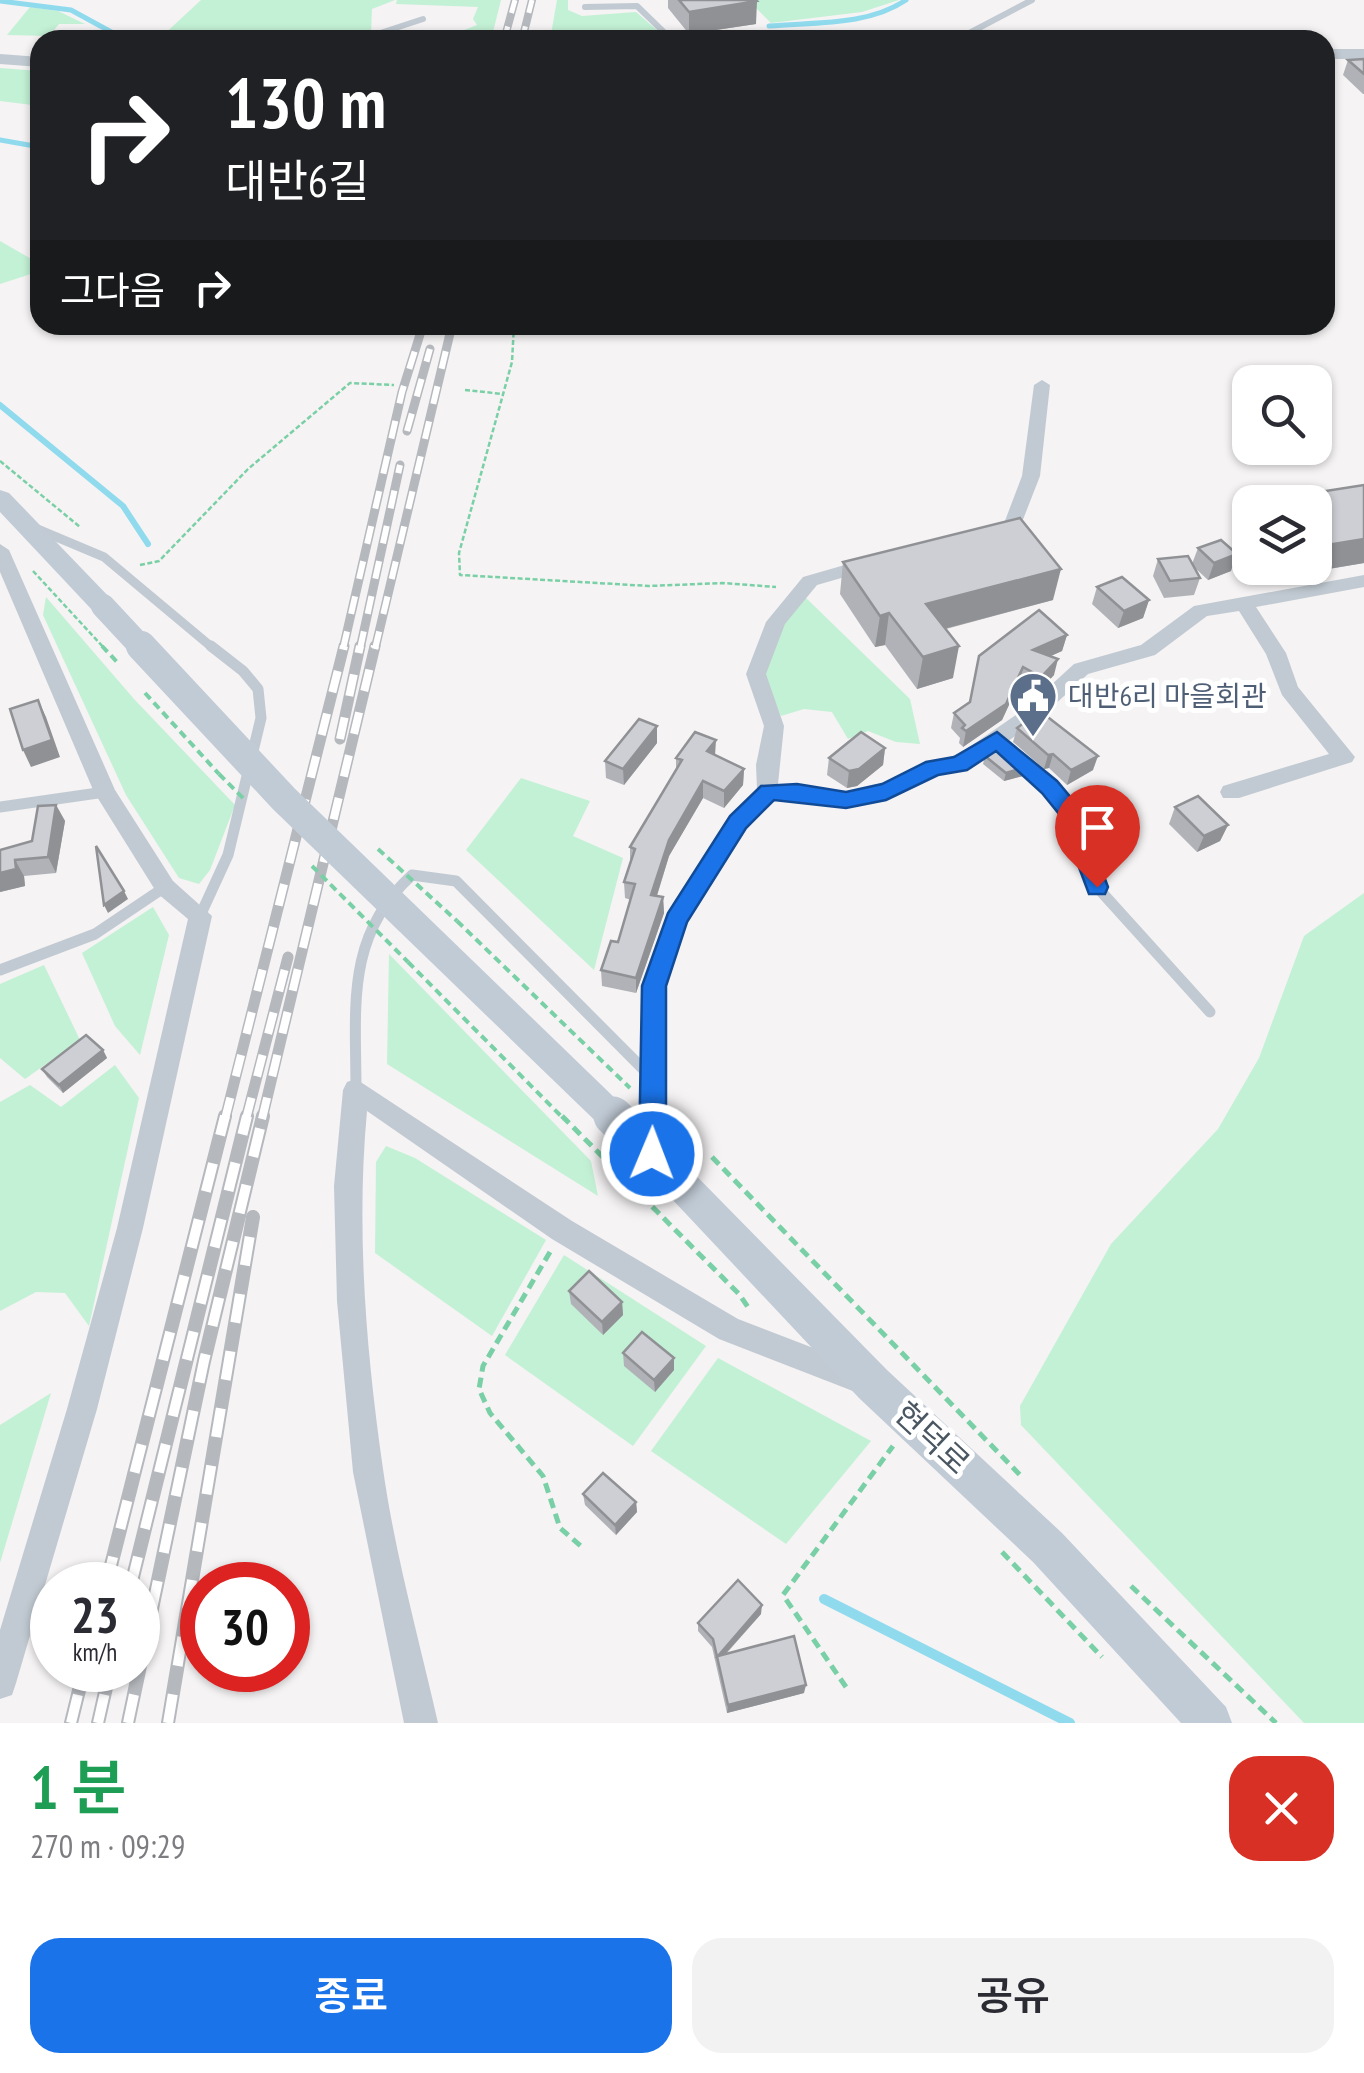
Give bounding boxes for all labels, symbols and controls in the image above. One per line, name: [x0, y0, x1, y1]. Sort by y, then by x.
text: 130 m: [225, 57, 386, 147]
icon: right: [60, 70, 190, 200]
text: 대반6길: [225, 151, 369, 209]
icon: right: [185, 260, 240, 315]
text: 그다음: [60, 265, 165, 314]
map controls: [1232, 365, 1332, 585]
button: search: [1232, 365, 1332, 465]
button: layers: [1232, 485, 1332, 585]
public building icon: 대반6리 마을회관: [1007, 670, 1059, 738]
place label: 대반6리 마을회관: [1068, 677, 1267, 714]
pin: [1055, 785, 1140, 888]
icon: arrive: [1070, 800, 1125, 855]
position arrow: [600, 1102, 704, 1206]
street label: 현덕로: [886, 1392, 979, 1483]
speed limit sign: 30: [180, 1562, 310, 1692]
text: 23: [71, 1582, 119, 1647]
text: km/h: [73, 1636, 117, 1668]
text: 1 분: [30, 1748, 126, 1826]
button: close: [1229, 1756, 1334, 1861]
text: 270 m · 09:29: [30, 1825, 185, 1867]
button: 종료: [30, 1938, 672, 2053]
button: 공유: [692, 1938, 1334, 2053]

